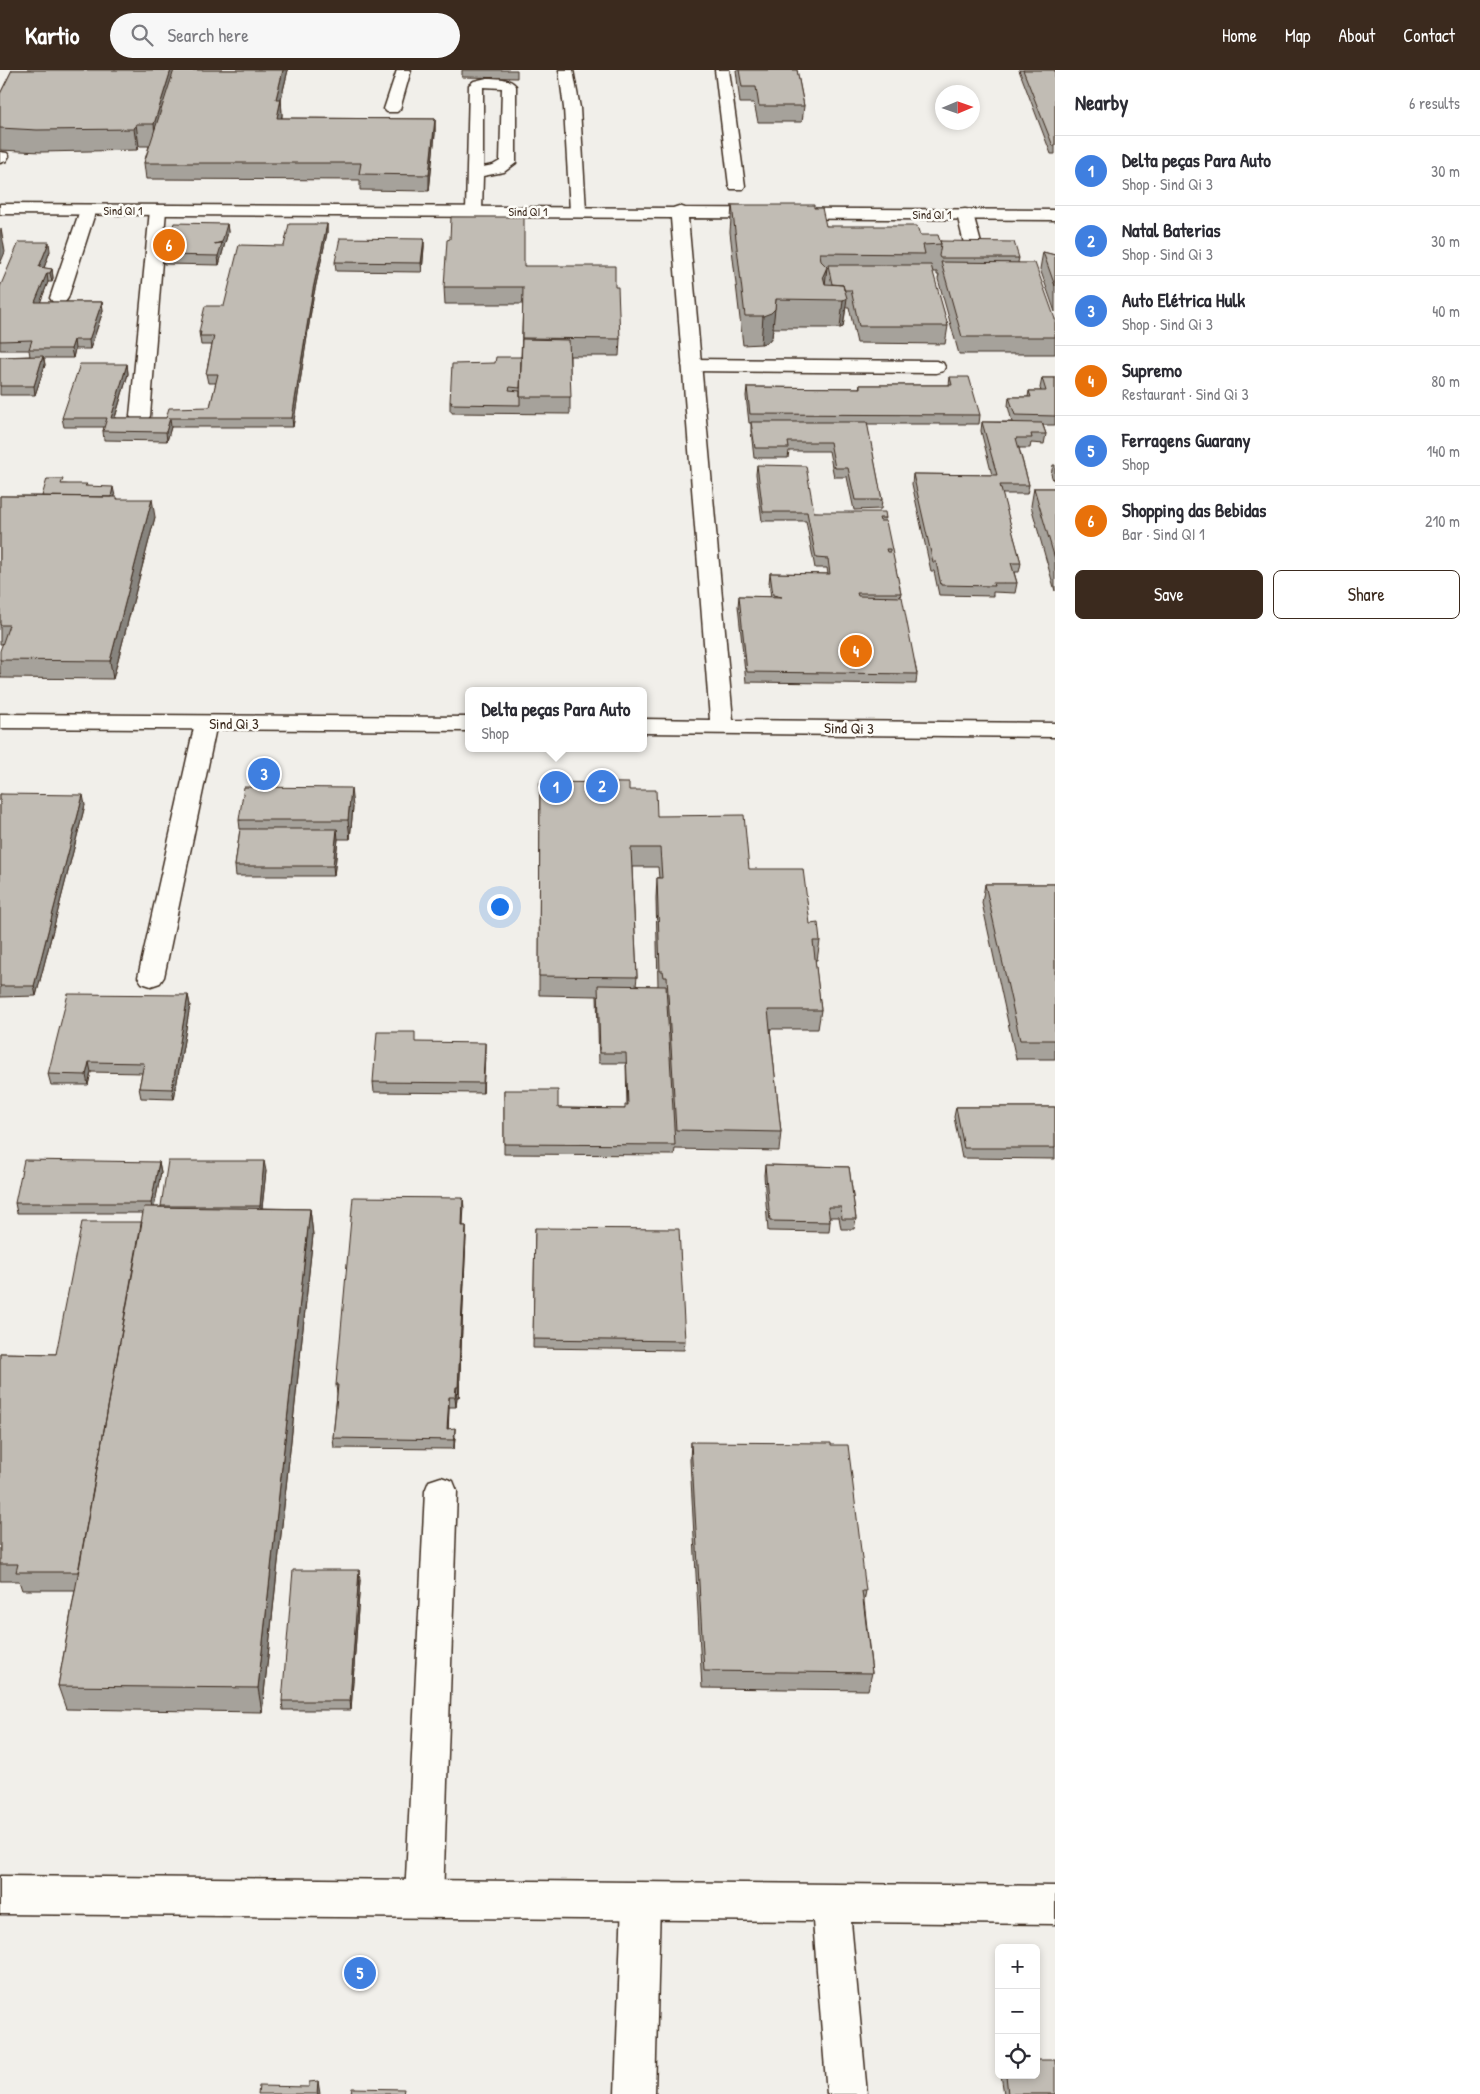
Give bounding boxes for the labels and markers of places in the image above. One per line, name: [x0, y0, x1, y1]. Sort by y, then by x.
pin: 6: [153, 226, 185, 264]
pin: 4: [840, 632, 872, 670]
pin: 3: [248, 755, 280, 793]
pin: 2: [586, 767, 618, 805]
pin: 1: [540, 768, 572, 806]
pin: 5: [344, 1954, 376, 1992]

